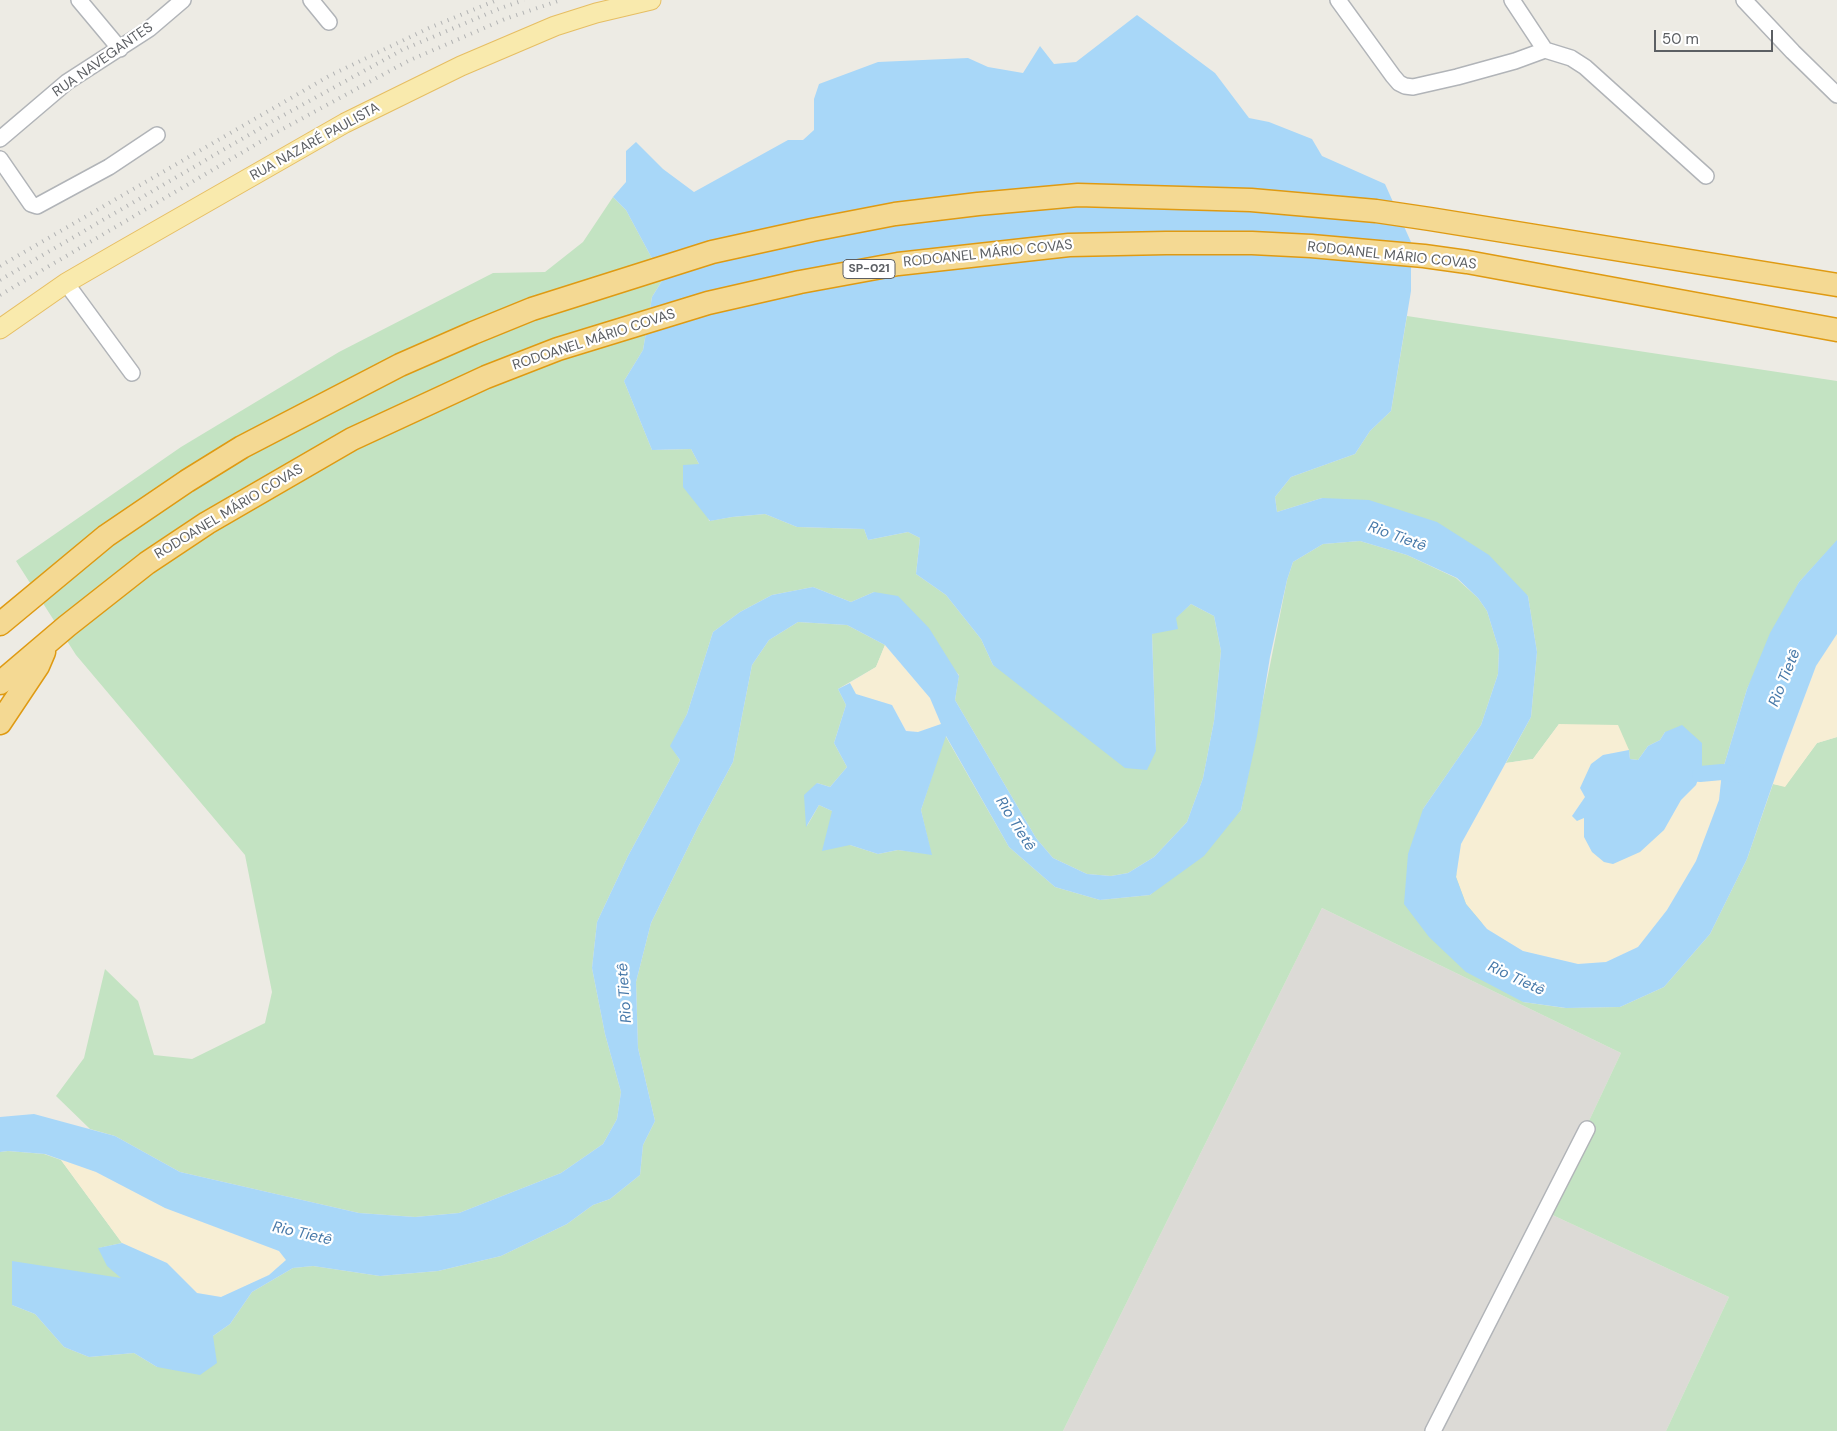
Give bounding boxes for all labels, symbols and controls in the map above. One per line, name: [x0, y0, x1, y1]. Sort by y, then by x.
street label: RUA NAVEGANTES: [50, 19, 156, 101]
scale bar: [1657, 20, 1776, 52]
text: 50 m: [1662, 29, 1699, 49]
street label: RUA NAZARÉ PAULISTA: [247, 99, 383, 185]
street label: RODOANEL MÁRIO COVAS: [903, 237, 1073, 271]
street label: RODOANEL MÁRIO COVAS: [1307, 239, 1477, 273]
road number: SP-021: [843, 260, 895, 278]
street label: RODOANEL MÁRIO COVAS: [511, 306, 677, 374]
street label: RODOANEL MÁRIO COVAS: [152, 461, 306, 563]
water label: Rio Tietê: [1366, 518, 1428, 556]
water label: Rio Tietê: [1765, 647, 1805, 709]
water label: Rio Tietê: [991, 794, 1039, 854]
water label: Rio Tietê: [1485, 958, 1547, 1000]
water label: Rio Tietê: [614, 962, 636, 1024]
water label: Rio Tietê: [271, 1218, 333, 1250]

